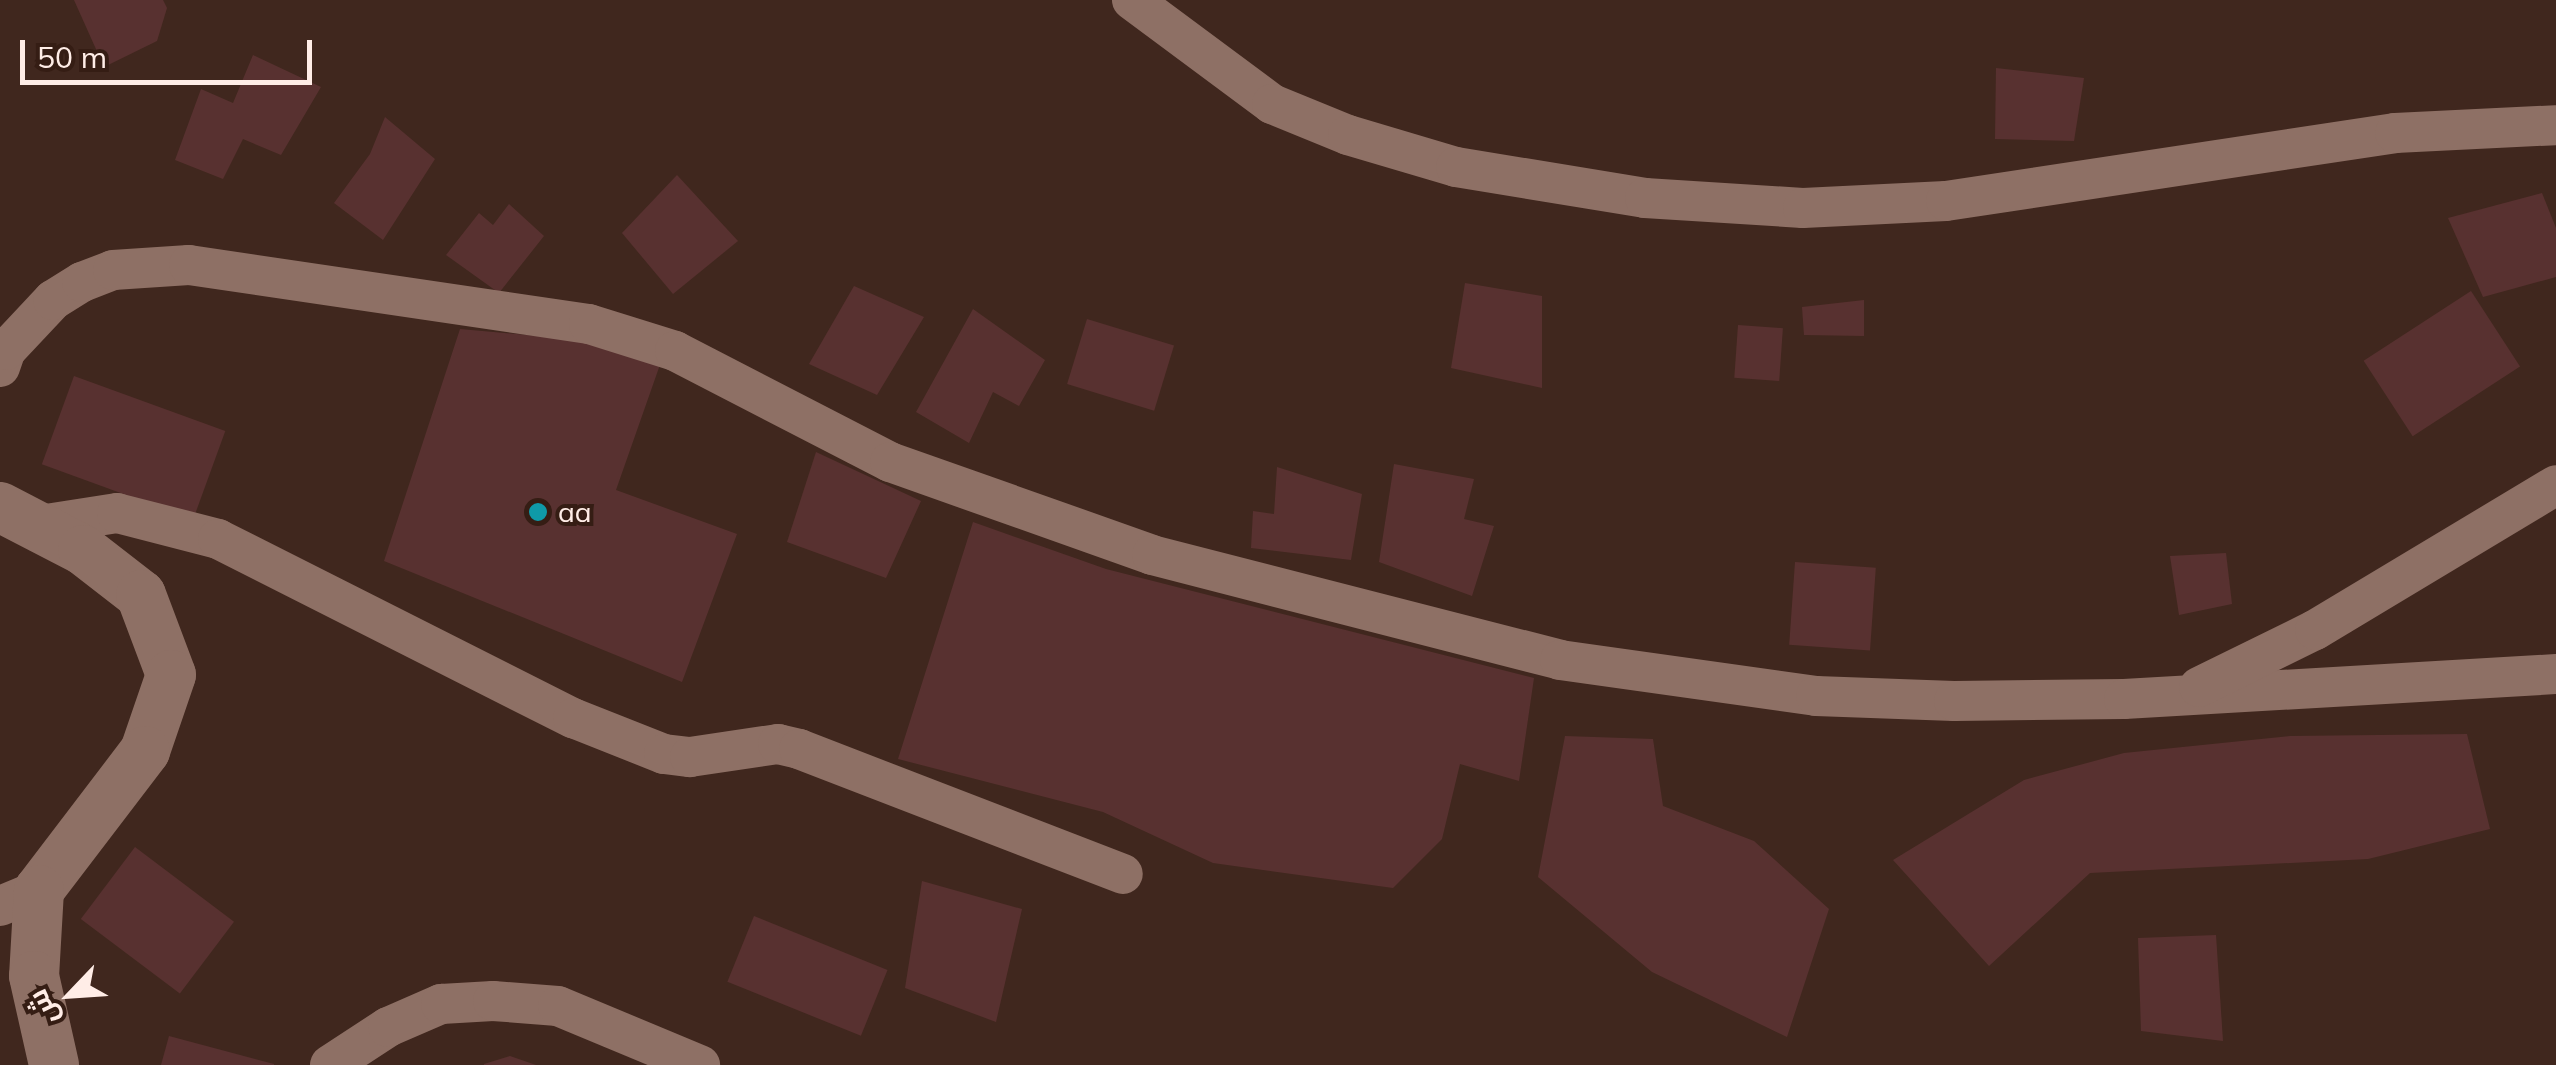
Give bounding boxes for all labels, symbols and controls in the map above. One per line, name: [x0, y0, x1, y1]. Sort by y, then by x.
scale bar: [25, 20, 318, 82]
text: 50 m: [37, 38, 107, 76]
place label: aa: [558, 495, 592, 529]
marker: aa: [527, 501, 549, 523]
north arrow: [20, 945, 120, 1045]
text: ش: [19, 984, 66, 1032]

